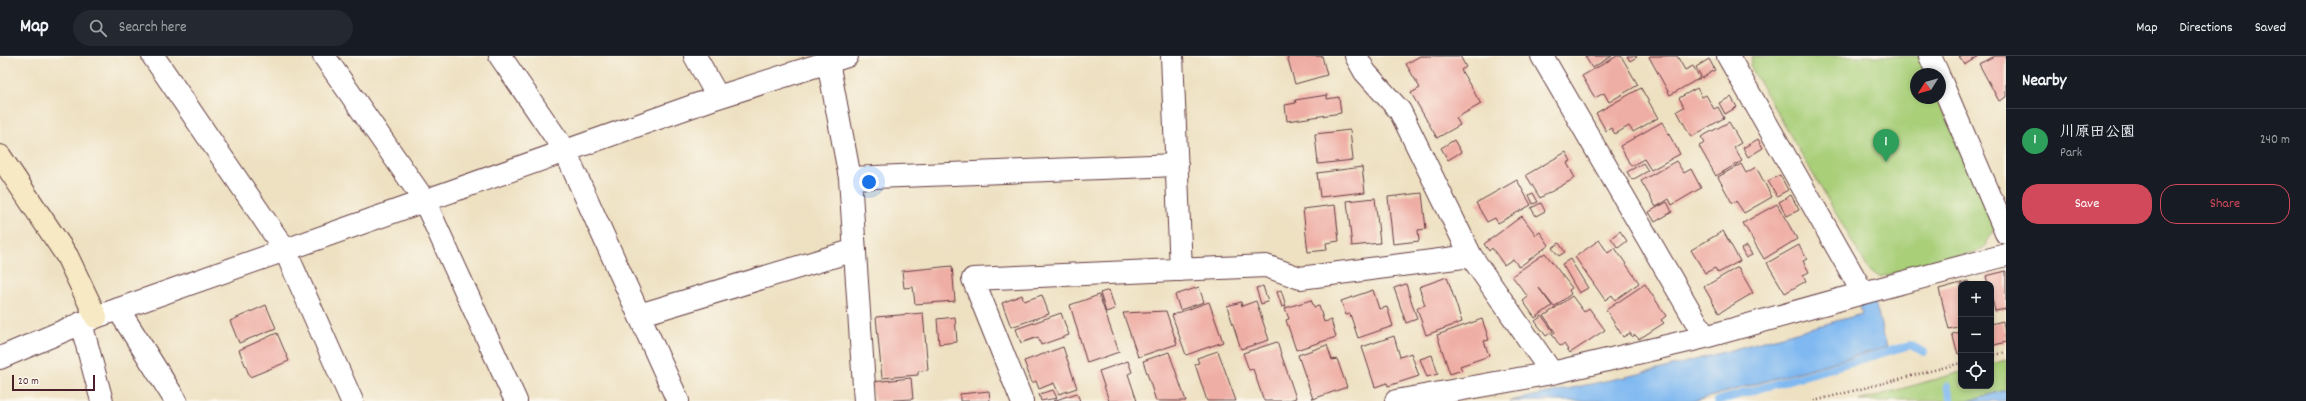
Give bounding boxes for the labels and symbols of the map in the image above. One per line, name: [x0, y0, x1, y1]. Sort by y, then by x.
north arrow: [1910, 68, 1946, 104]
pin: 1: [1873, 129, 1899, 162]
your location: [859, 172, 879, 192]
scale bar: [12, 373, 95, 392]

